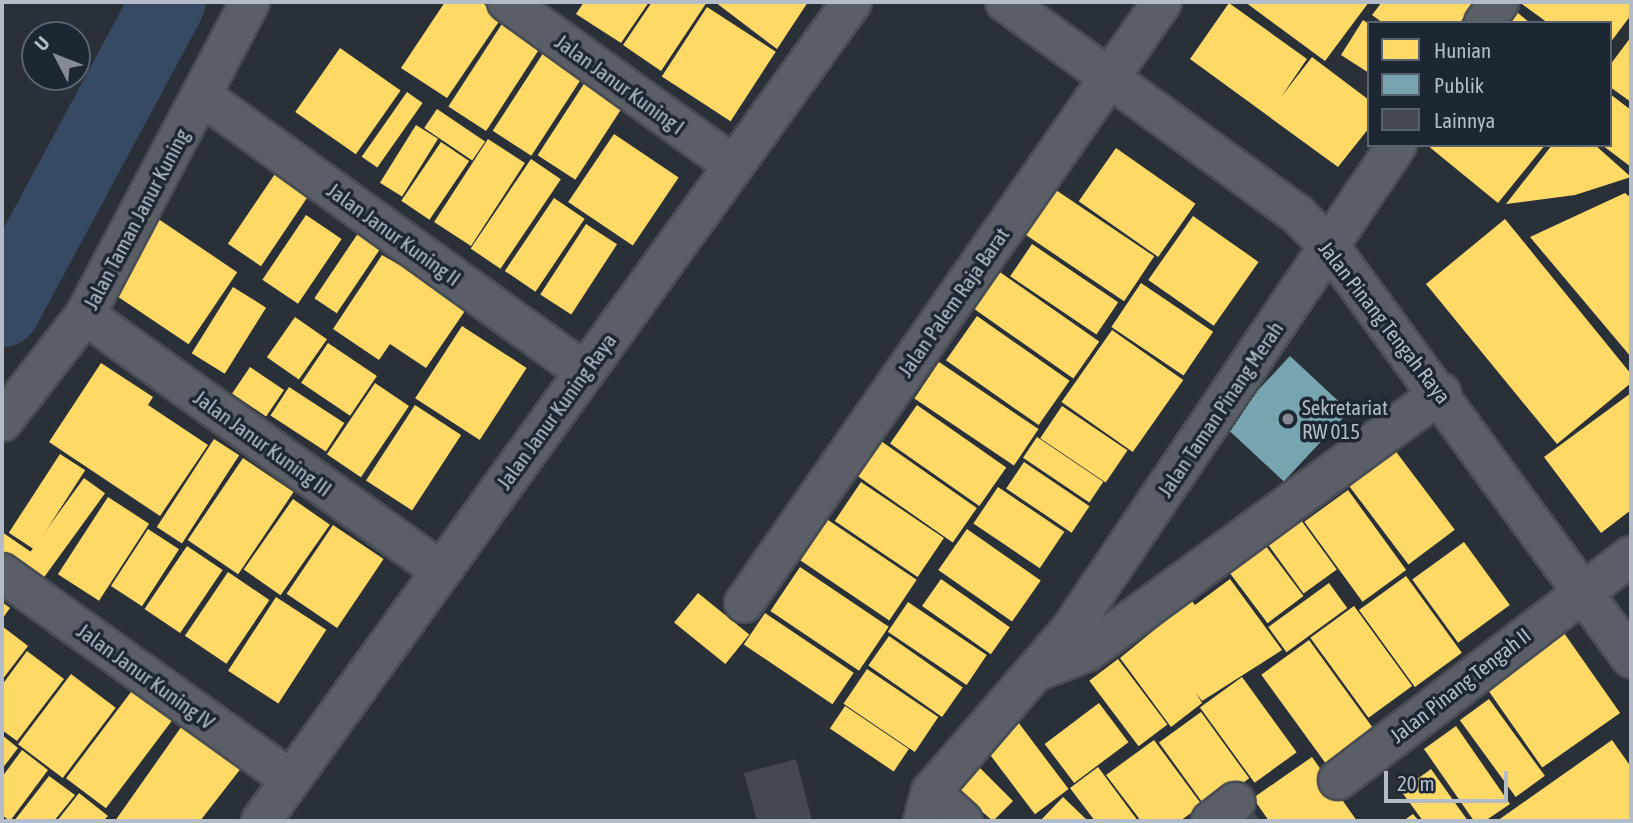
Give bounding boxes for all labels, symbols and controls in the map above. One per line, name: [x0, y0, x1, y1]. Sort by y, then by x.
north arrow: [21, 21, 91, 91]
legend: [1367, 21, 1612, 147]
street label: Jalan Janur Kuning I: [551, 29, 689, 139]
text: U: [30, 32, 54, 55]
text: Hunian: [1434, 38, 1491, 62]
text: Publik: [1434, 73, 1484, 97]
text: Lainnya: [1434, 108, 1495, 132]
street label: Jalan Taman Janur Kuning: [78, 124, 194, 314]
street label: Jalan Janur Kuning II: [322, 177, 466, 291]
street label: Jalan Palem Raja Barat: [892, 223, 1014, 381]
street label: Jalan Pinang Tengah Raya: [1314, 236, 1456, 408]
street label: Jalan Taman Pinang Merah: [1152, 316, 1288, 502]
street label: Jalan Janur Kuning Raya: [491, 328, 621, 494]
street label: Jalan Janur Kuning III: [189, 385, 337, 501]
place label: Sekretariat RW 015: [1302, 394, 1388, 444]
marker: Sekretariat RW 015: [1280, 411, 1296, 427]
street label: Jalan Janur Kuning IV: [72, 618, 220, 734]
street label: Jalan Pinang Tengah II: [1385, 622, 1535, 748]
scale bar: [1388, 756, 1512, 800]
text: 20 m: [1397, 771, 1435, 795]

